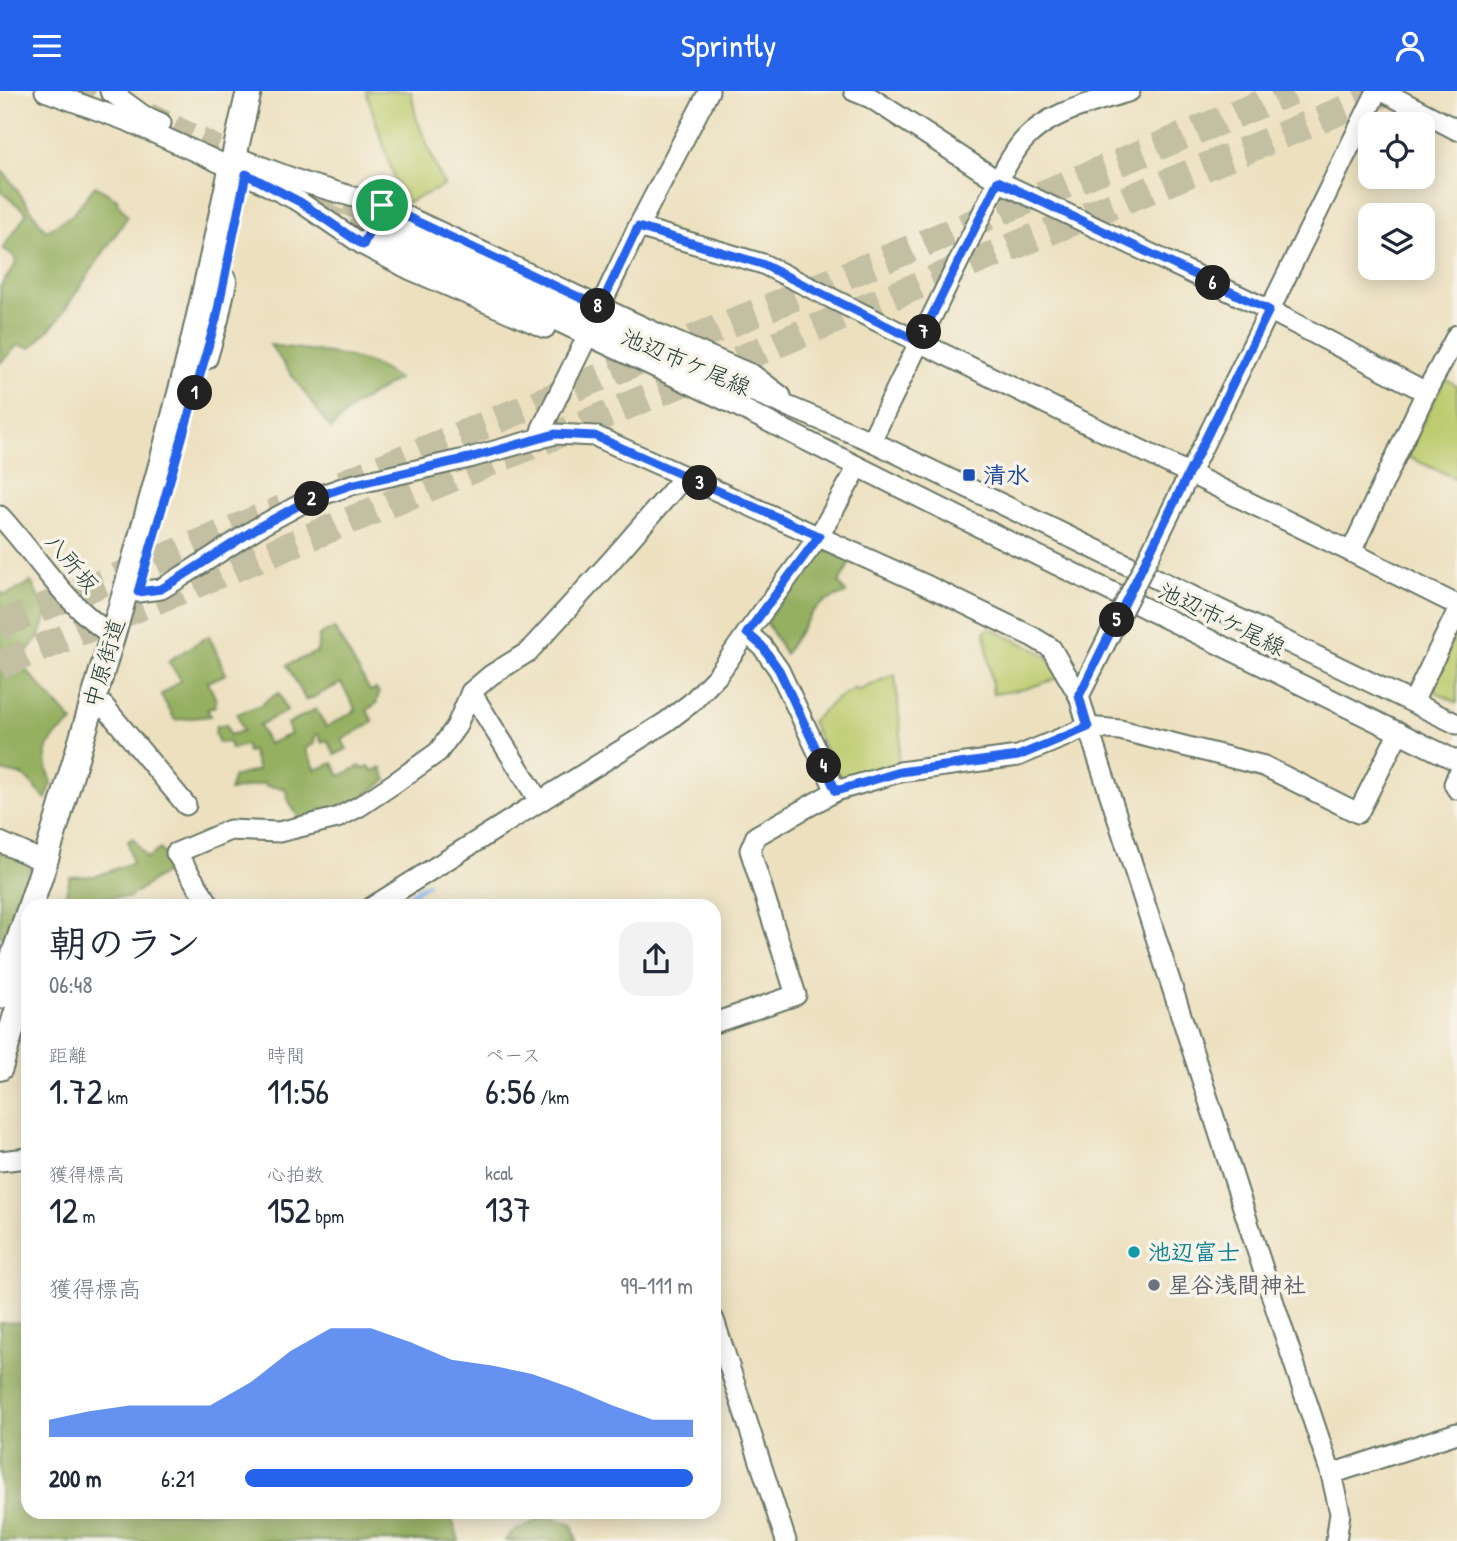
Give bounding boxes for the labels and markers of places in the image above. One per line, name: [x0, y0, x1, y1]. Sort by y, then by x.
pin: [352, 175, 412, 235]
pin: 6: [1196, 265, 1230, 301]
pin: 8: [580, 289, 616, 323]
pin: 7: [906, 315, 942, 349]
pin: 1: [178, 375, 212, 411]
place label: 清水: [983, 459, 1029, 490]
pin: 3: [682, 465, 718, 501]
marker: 清水: [961, 467, 977, 483]
pin: 2: [294, 481, 330, 517]
pin: 5: [1100, 603, 1134, 637]
pin: 4: [806, 749, 842, 783]
place label: 池辺富士: [1148, 1236, 1240, 1267]
marker: 池辺富士: [1126, 1244, 1142, 1260]
place label: 星谷浅間神社: [1168, 1269, 1306, 1300]
marker: 星谷浅間神社: [1146, 1277, 1162, 1293]

